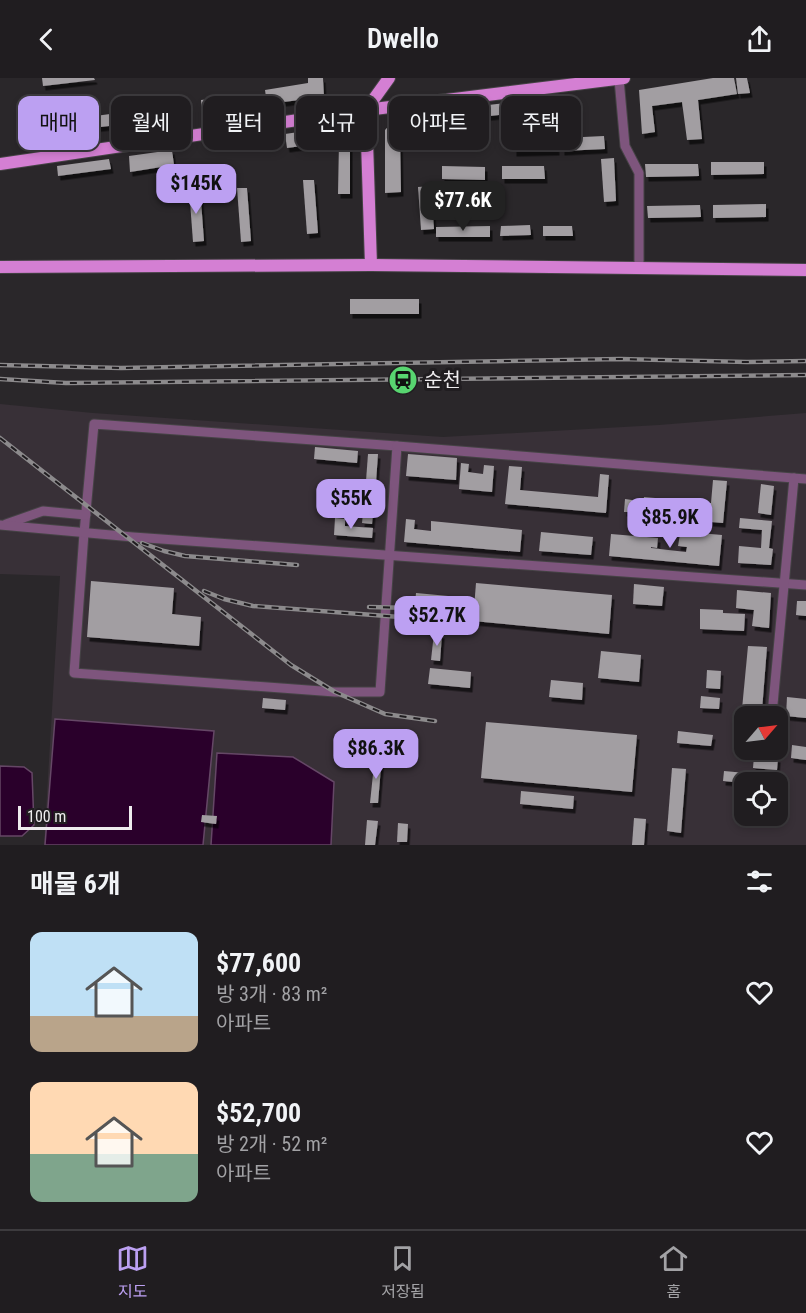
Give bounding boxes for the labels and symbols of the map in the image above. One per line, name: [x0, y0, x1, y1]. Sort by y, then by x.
pin: $145K: [154, 164, 238, 215]
pin: $77.6K: [414, 181, 512, 232]
station icon: 순천: [387, 364, 419, 396]
place label: 순천: [424, 368, 461, 392]
pin: $55K: [315, 479, 387, 530]
pin: $85.9K: [621, 498, 719, 549]
pin: $52.7K: [388, 596, 486, 647]
north arrow: [734, 706, 788, 760]
pin: $86.3K: [327, 729, 425, 780]
scale bar: [18, 803, 132, 830]

